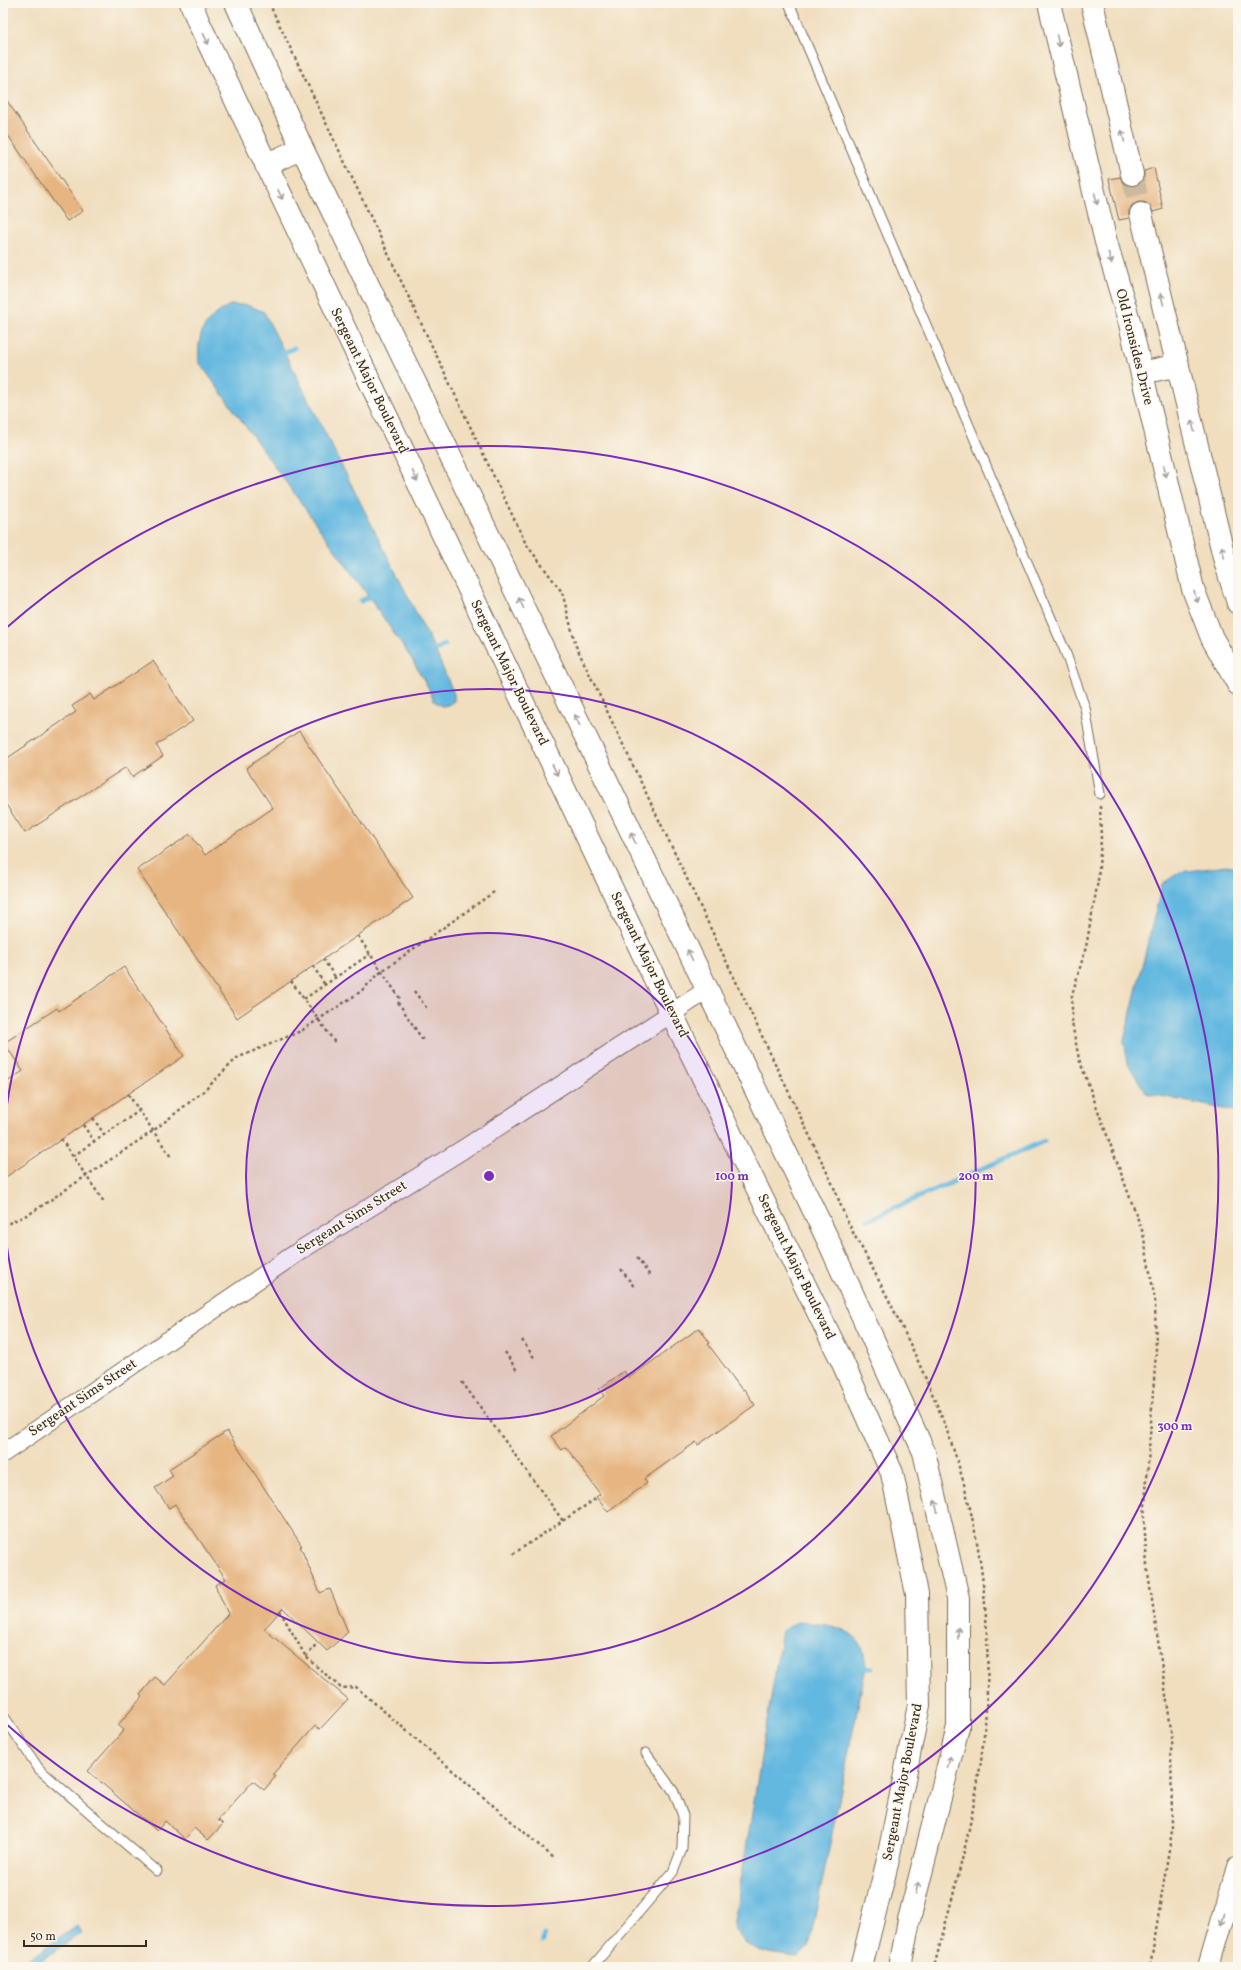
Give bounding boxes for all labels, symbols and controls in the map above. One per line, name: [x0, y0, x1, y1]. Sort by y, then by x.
one-way arrow: [203, 33, 210, 45]
one-way arrow: [1055, 34, 1063, 47]
one-way arrow: [1118, 130, 1126, 143]
one-way arrow: [277, 188, 284, 200]
one-way arrow: [1092, 192, 1100, 205]
one-way arrow: [1107, 251, 1114, 264]
street label: Old Ironsides Drive: [1110, 287, 1158, 408]
one-way arrow: [1158, 293, 1165, 306]
street label: Sergeant Major Boulevard: [325, 305, 413, 457]
one-way arrow: [1188, 419, 1196, 432]
one-way arrow: [1162, 464, 1169, 477]
one-way arrow: [412, 469, 419, 481]
one-way arrow: [1219, 546, 1227, 559]
one-way arrow: [1192, 591, 1200, 603]
street label: Sergeant Major Boulevard: [465, 597, 553, 749]
one-way arrow: [517, 597, 524, 609]
one-way arrow: [573, 715, 580, 727]
one-way arrow: [552, 763, 559, 775]
one-way arrow: [629, 832, 636, 844]
street label: Sergeant Major Boulevard: [605, 889, 693, 1041]
one-way arrow: [686, 949, 693, 961]
centre of rings: [482, 1169, 496, 1183]
text: 100 m: [715, 1169, 749, 1185]
text: 200 m: [958, 1169, 994, 1185]
street label: Sergeant Sims Street: [293, 1176, 411, 1260]
street label: Sergeant Major Boulevard: [752, 1191, 840, 1343]
street label: Sergeant Sims Street: [25, 1355, 141, 1441]
text: 300 m: [1158, 1419, 1193, 1435]
one-way arrow: [932, 1499, 940, 1512]
one-way arrow: [954, 1627, 962, 1640]
street label: Sergeant Major Boulevard: [878, 1702, 928, 1862]
one-way arrow: [946, 1756, 953, 1769]
one-way arrow: [914, 1882, 921, 1895]
one-way arrow: [1219, 1912, 1226, 1925]
scale bar: [24, 1922, 146, 1948]
text: 50 m: [30, 1929, 56, 1945]

